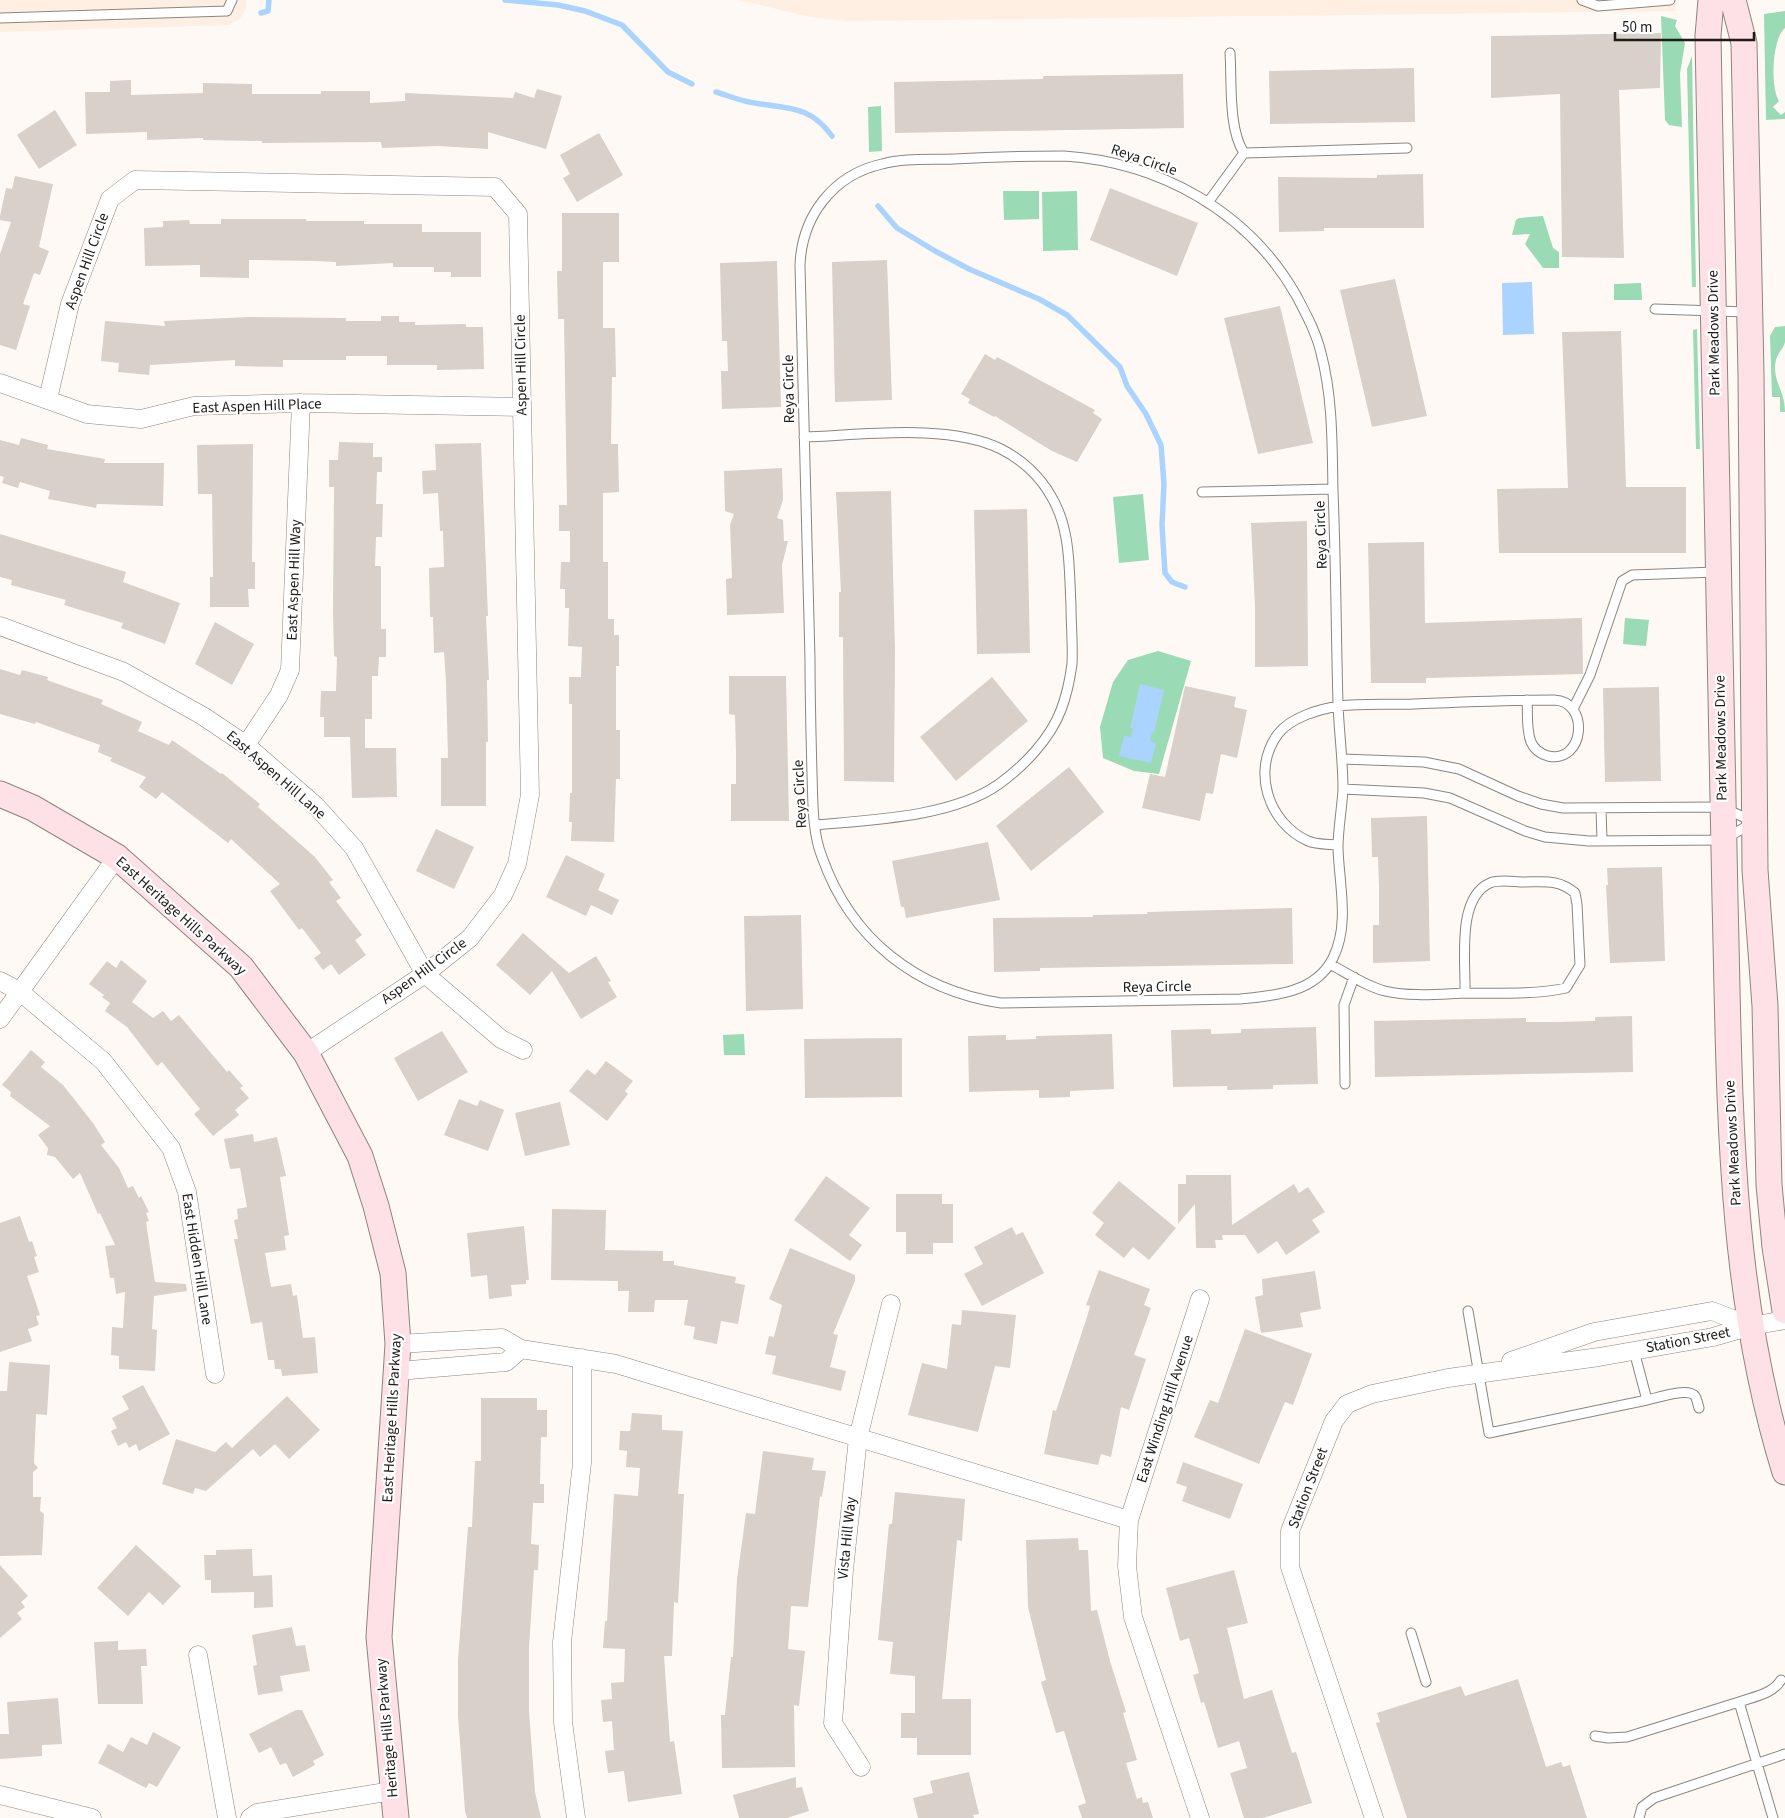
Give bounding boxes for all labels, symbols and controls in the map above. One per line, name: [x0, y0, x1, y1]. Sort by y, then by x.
scale bar: [1615, 10, 1754, 42]
text: 50 m: [1622, 17, 1652, 38]
street label: Reya Circle: [1108, 139, 1180, 181]
street label: Aspen Hill Circle: [60, 210, 114, 312]
street label: Park Meadows Drive: [1702, 270, 1726, 396]
street label: Aspen Hill Circle: [510, 314, 532, 416]
street label: Reya Circle: [778, 355, 800, 423]
street label: East Aspen Hill Place: [192, 393, 322, 419]
street label: Reya Circle: [1309, 500, 1333, 570]
street label: East Aspen Hill Way: [281, 519, 307, 641]
street label: Park Meadows Drive: [1709, 675, 1733, 801]
street label: East Aspen Hill Lane: [222, 726, 330, 824]
street label: Reya Circle: [788, 759, 812, 829]
street label: East Heritage Hills Parkway: [111, 852, 251, 980]
street label: Aspen Hill Circle: [377, 933, 471, 1009]
street label: Reya Circle: [1123, 976, 1191, 998]
street label: Park Meadows Drive: [1719, 1080, 1747, 1206]
street label: East Hidden Hill Lane: [176, 1192, 218, 1326]
street label: Station Street: [1644, 1322, 1732, 1358]
street label: East Winding Hill Avenue: [1131, 1332, 1199, 1486]
street label: East Heritage Hills Parkway: [377, 1333, 407, 1503]
street label: Station Street: [1283, 1444, 1333, 1532]
street label: Vista Hill Way: [832, 1496, 862, 1580]
street label: Heritage Hills Parkway: [370, 1657, 404, 1799]

